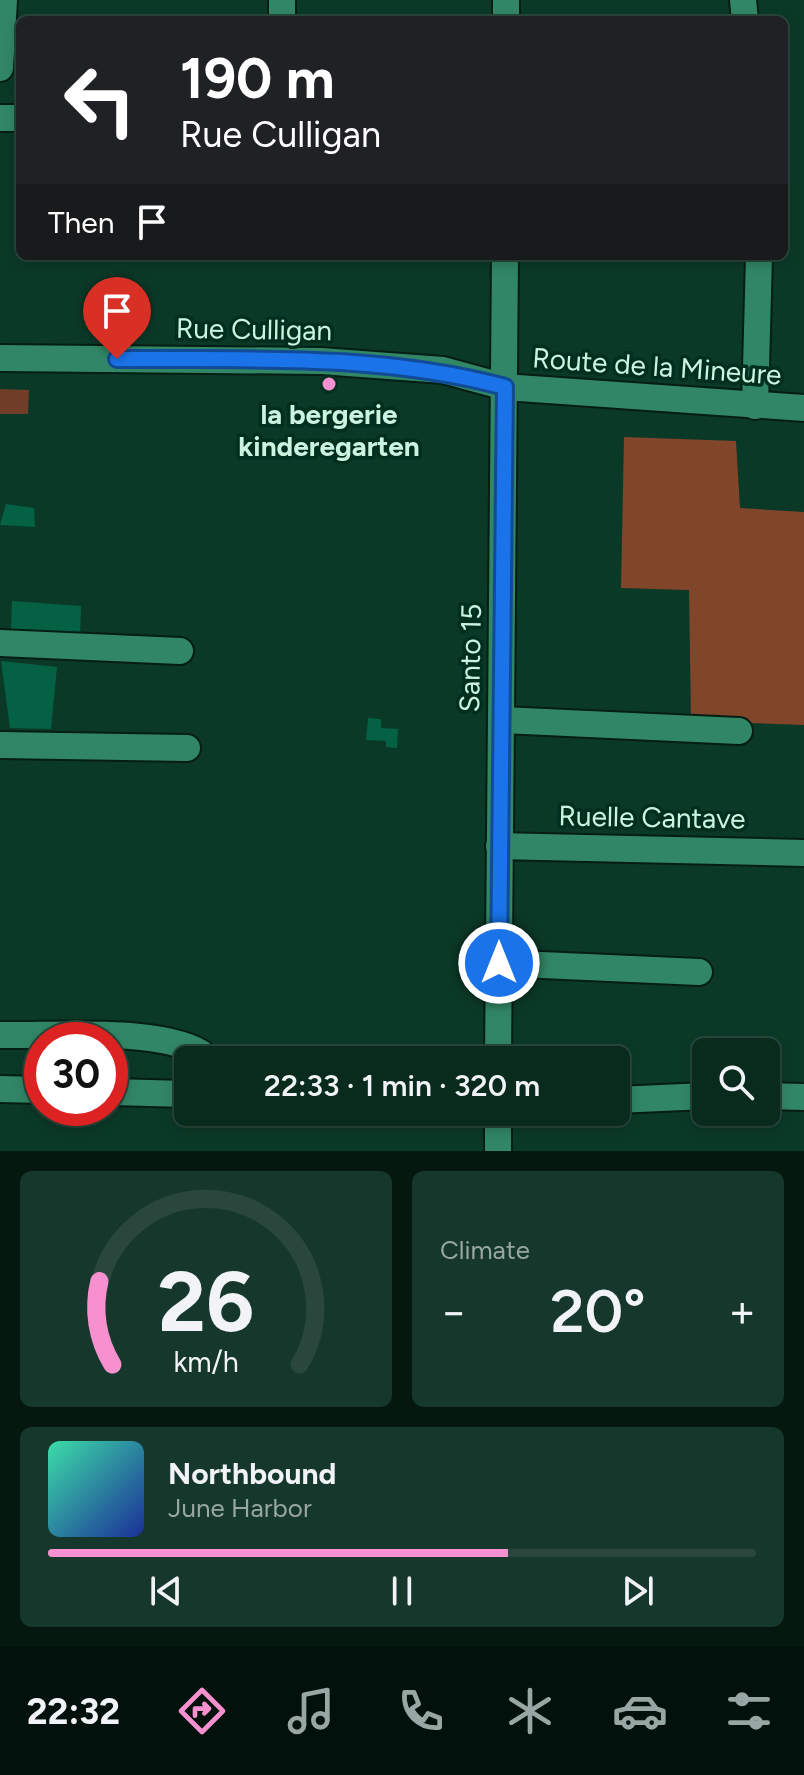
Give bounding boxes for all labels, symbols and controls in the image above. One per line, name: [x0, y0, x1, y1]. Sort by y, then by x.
text: 190 m: [180, 45, 335, 112]
icon: left: [48, 48, 152, 152]
text: Rue Culligan: [180, 113, 381, 156]
icon: arrive: [130, 200, 174, 244]
text: Then: [48, 204, 114, 241]
pin: [83, 277, 151, 359]
icon: arrive: [95, 289, 139, 333]
street label: Rue Culligan: [176, 311, 332, 347]
street label: Route de la Mineure: [531, 340, 783, 392]
marker: la bergerie kinderegarten: [320, 375, 338, 393]
place label: la bergerie kinderegarten: [238, 397, 420, 463]
street label: Santo 15: [452, 603, 488, 713]
street label: Ruelle Cantave: [558, 798, 746, 836]
position arrow: [457, 921, 541, 1005]
speed limit sign: 30: [24, 1022, 128, 1126]
map controls: [692, 1038, 780, 1126]
button: search: [692, 1038, 780, 1126]
text: 22:33 · 1 min · 320 m: [264, 1067, 540, 1104]
text: Climate: [440, 1234, 530, 1266]
text: 26: [158, 1252, 254, 1352]
text: 20°: [550, 1275, 646, 1347]
text: −: [440, 1285, 467, 1338]
text: +: [729, 1285, 756, 1338]
text: km/h: [173, 1345, 239, 1379]
text: Northbound: [168, 1455, 336, 1492]
text: June Harbor: [168, 1492, 312, 1524]
icon: previous: [144, 1569, 188, 1613]
icon: pause: [380, 1569, 424, 1613]
icon: next: [616, 1569, 660, 1613]
icon: directions: [174, 1683, 230, 1739]
icon: music: [283, 1683, 339, 1739]
icon: phone: [393, 1683, 449, 1739]
icon: climate: [502, 1683, 558, 1739]
icon: car: [612, 1683, 668, 1739]
icon: filters: [721, 1683, 777, 1739]
text: 22:32: [27, 1690, 120, 1733]

